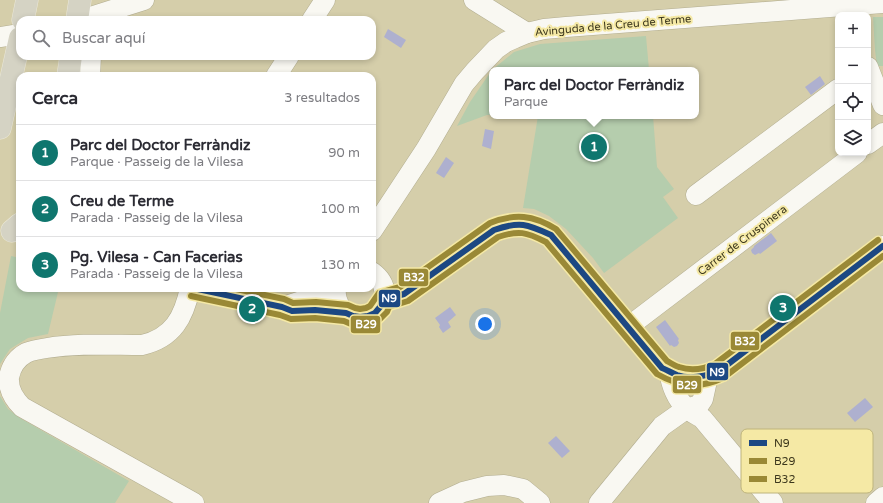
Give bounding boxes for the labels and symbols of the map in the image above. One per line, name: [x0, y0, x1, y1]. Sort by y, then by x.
street label: Avinguda de la Creu de Terme: [534, 12, 692, 39]
pin: 1: [581, 132, 607, 162]
street label: Carrer de Cruspinera: [695, 203, 789, 278]
line badge: B32: [398, 268, 429, 287]
text: B32: [403, 271, 425, 284]
line badge: N9: [378, 289, 401, 308]
text: N9: [381, 292, 397, 305]
pin: 3: [770, 293, 796, 323]
pin: 2: [239, 294, 265, 324]
your location: [475, 314, 495, 334]
line badge: B29: [350, 315, 381, 334]
text: B29: [355, 318, 377, 331]
line badge: B32: [730, 331, 760, 351]
text: B32: [734, 335, 756, 348]
line badge: N9: [706, 362, 729, 381]
text: N9: [709, 366, 725, 379]
line badge: B29: [672, 375, 702, 394]
text: B29: [676, 379, 698, 392]
legend: [741, 429, 873, 493]
text: N9: [774, 437, 790, 450]
text: B29: [774, 455, 796, 468]
text: B32: [774, 473, 796, 486]

